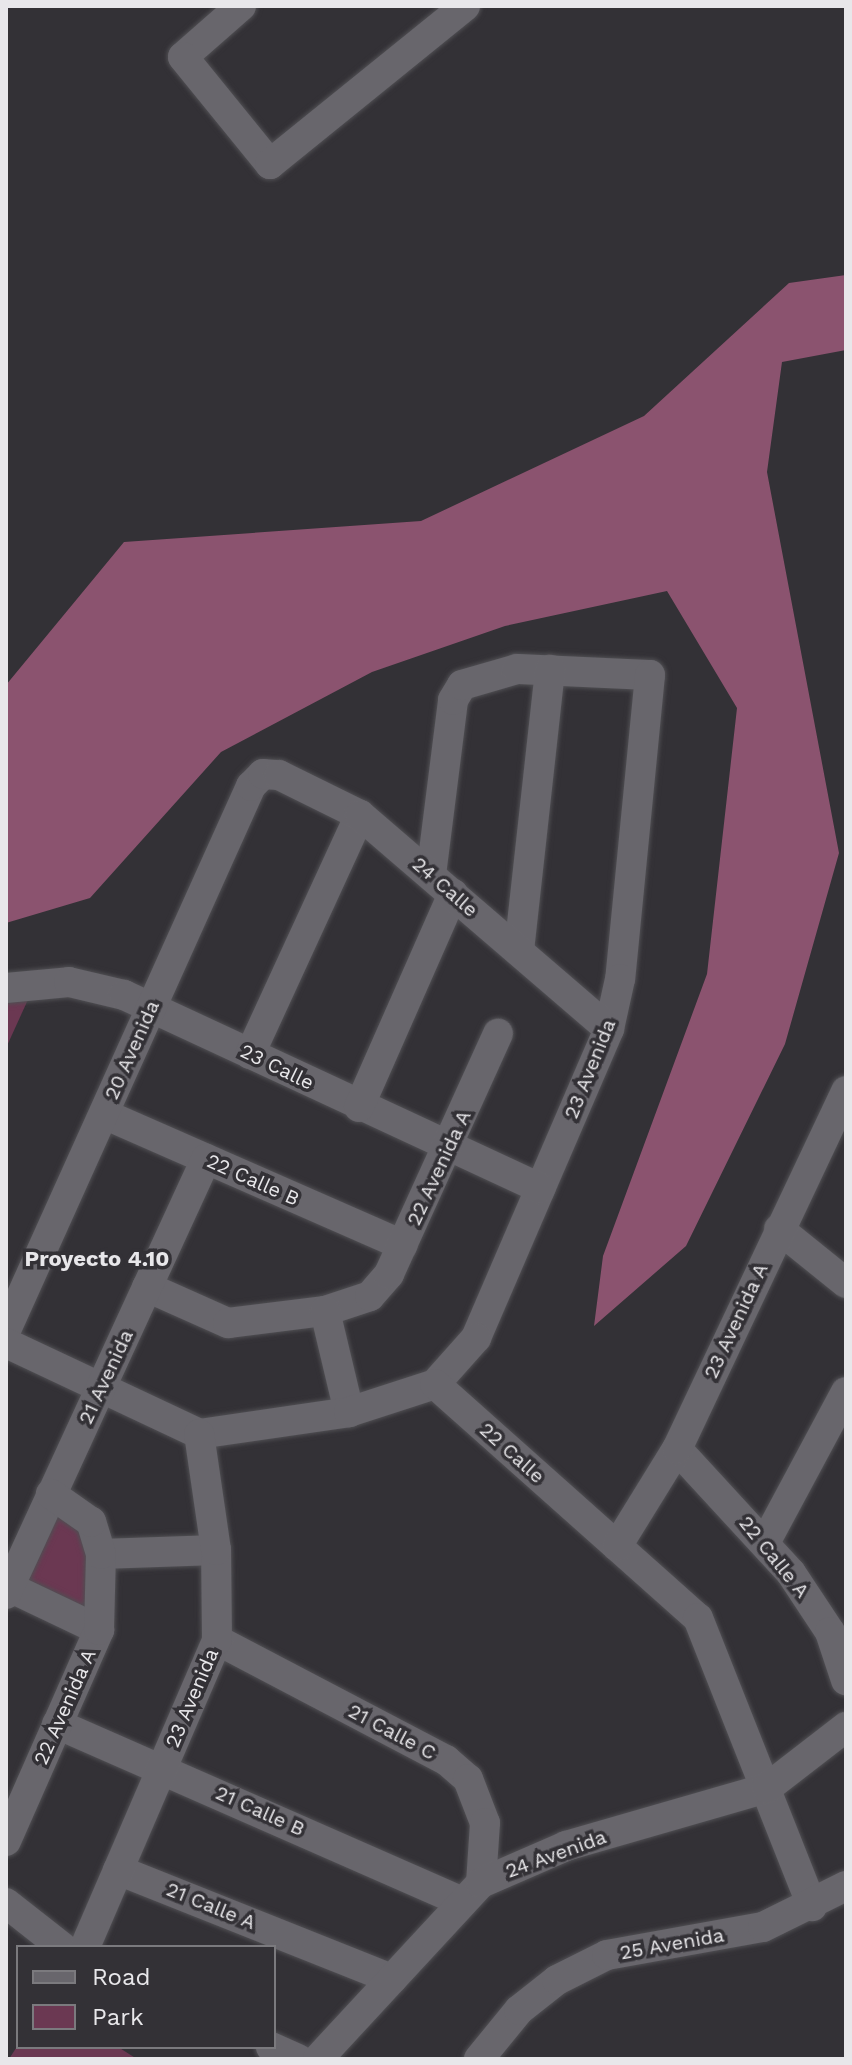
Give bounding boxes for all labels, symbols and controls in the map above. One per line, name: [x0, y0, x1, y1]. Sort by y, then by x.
street label: 24 Calle: [407, 852, 483, 922]
street label: 20 Avenida: [99, 996, 165, 1104]
street label: 23 Avenida: [559, 1015, 621, 1123]
street label: 23 Calle: [236, 1039, 318, 1095]
street label: 22 Avenida A: [401, 1106, 477, 1230]
street label: 22 Calle B: [203, 1149, 303, 1211]
district label: Proyecto 4.10: [25, 1246, 169, 1272]
street label: 23 Avenida A: [698, 1259, 774, 1383]
street label: 21 Avenida: [74, 1326, 138, 1428]
street label: 22 Calle: [475, 1418, 549, 1488]
street label: 22 Calle A: [734, 1511, 814, 1603]
street label: 22 Avenida A: [28, 1644, 102, 1770]
street label: 23 Avenida: [160, 1644, 224, 1752]
street label: 21 Calle C: [344, 1699, 440, 1765]
street label: 21 Calle B: [212, 1781, 308, 1841]
street label: 24 Avenida: [502, 1825, 610, 1883]
street label: 21 Calle A: [162, 1877, 260, 1935]
street label: 25 Avenida: [618, 1923, 726, 1965]
legend: [16, 1945, 276, 2049]
text: Road: [92, 1963, 151, 1991]
text: Park: [92, 2003, 144, 2031]

